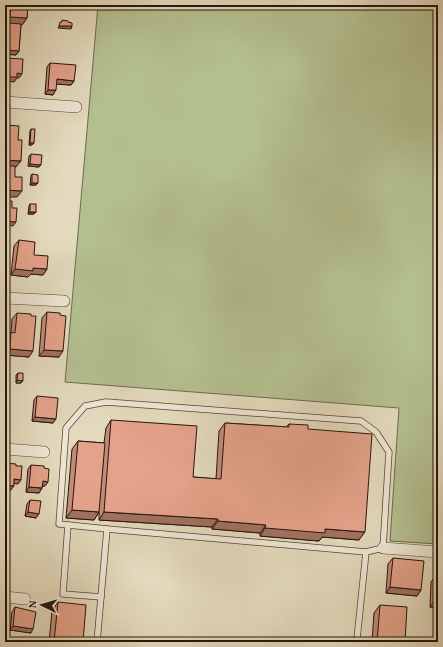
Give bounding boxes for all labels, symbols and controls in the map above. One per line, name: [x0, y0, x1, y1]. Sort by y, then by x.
north arrow: [22, 585, 62, 625]
text: N: [24, 599, 40, 608]

